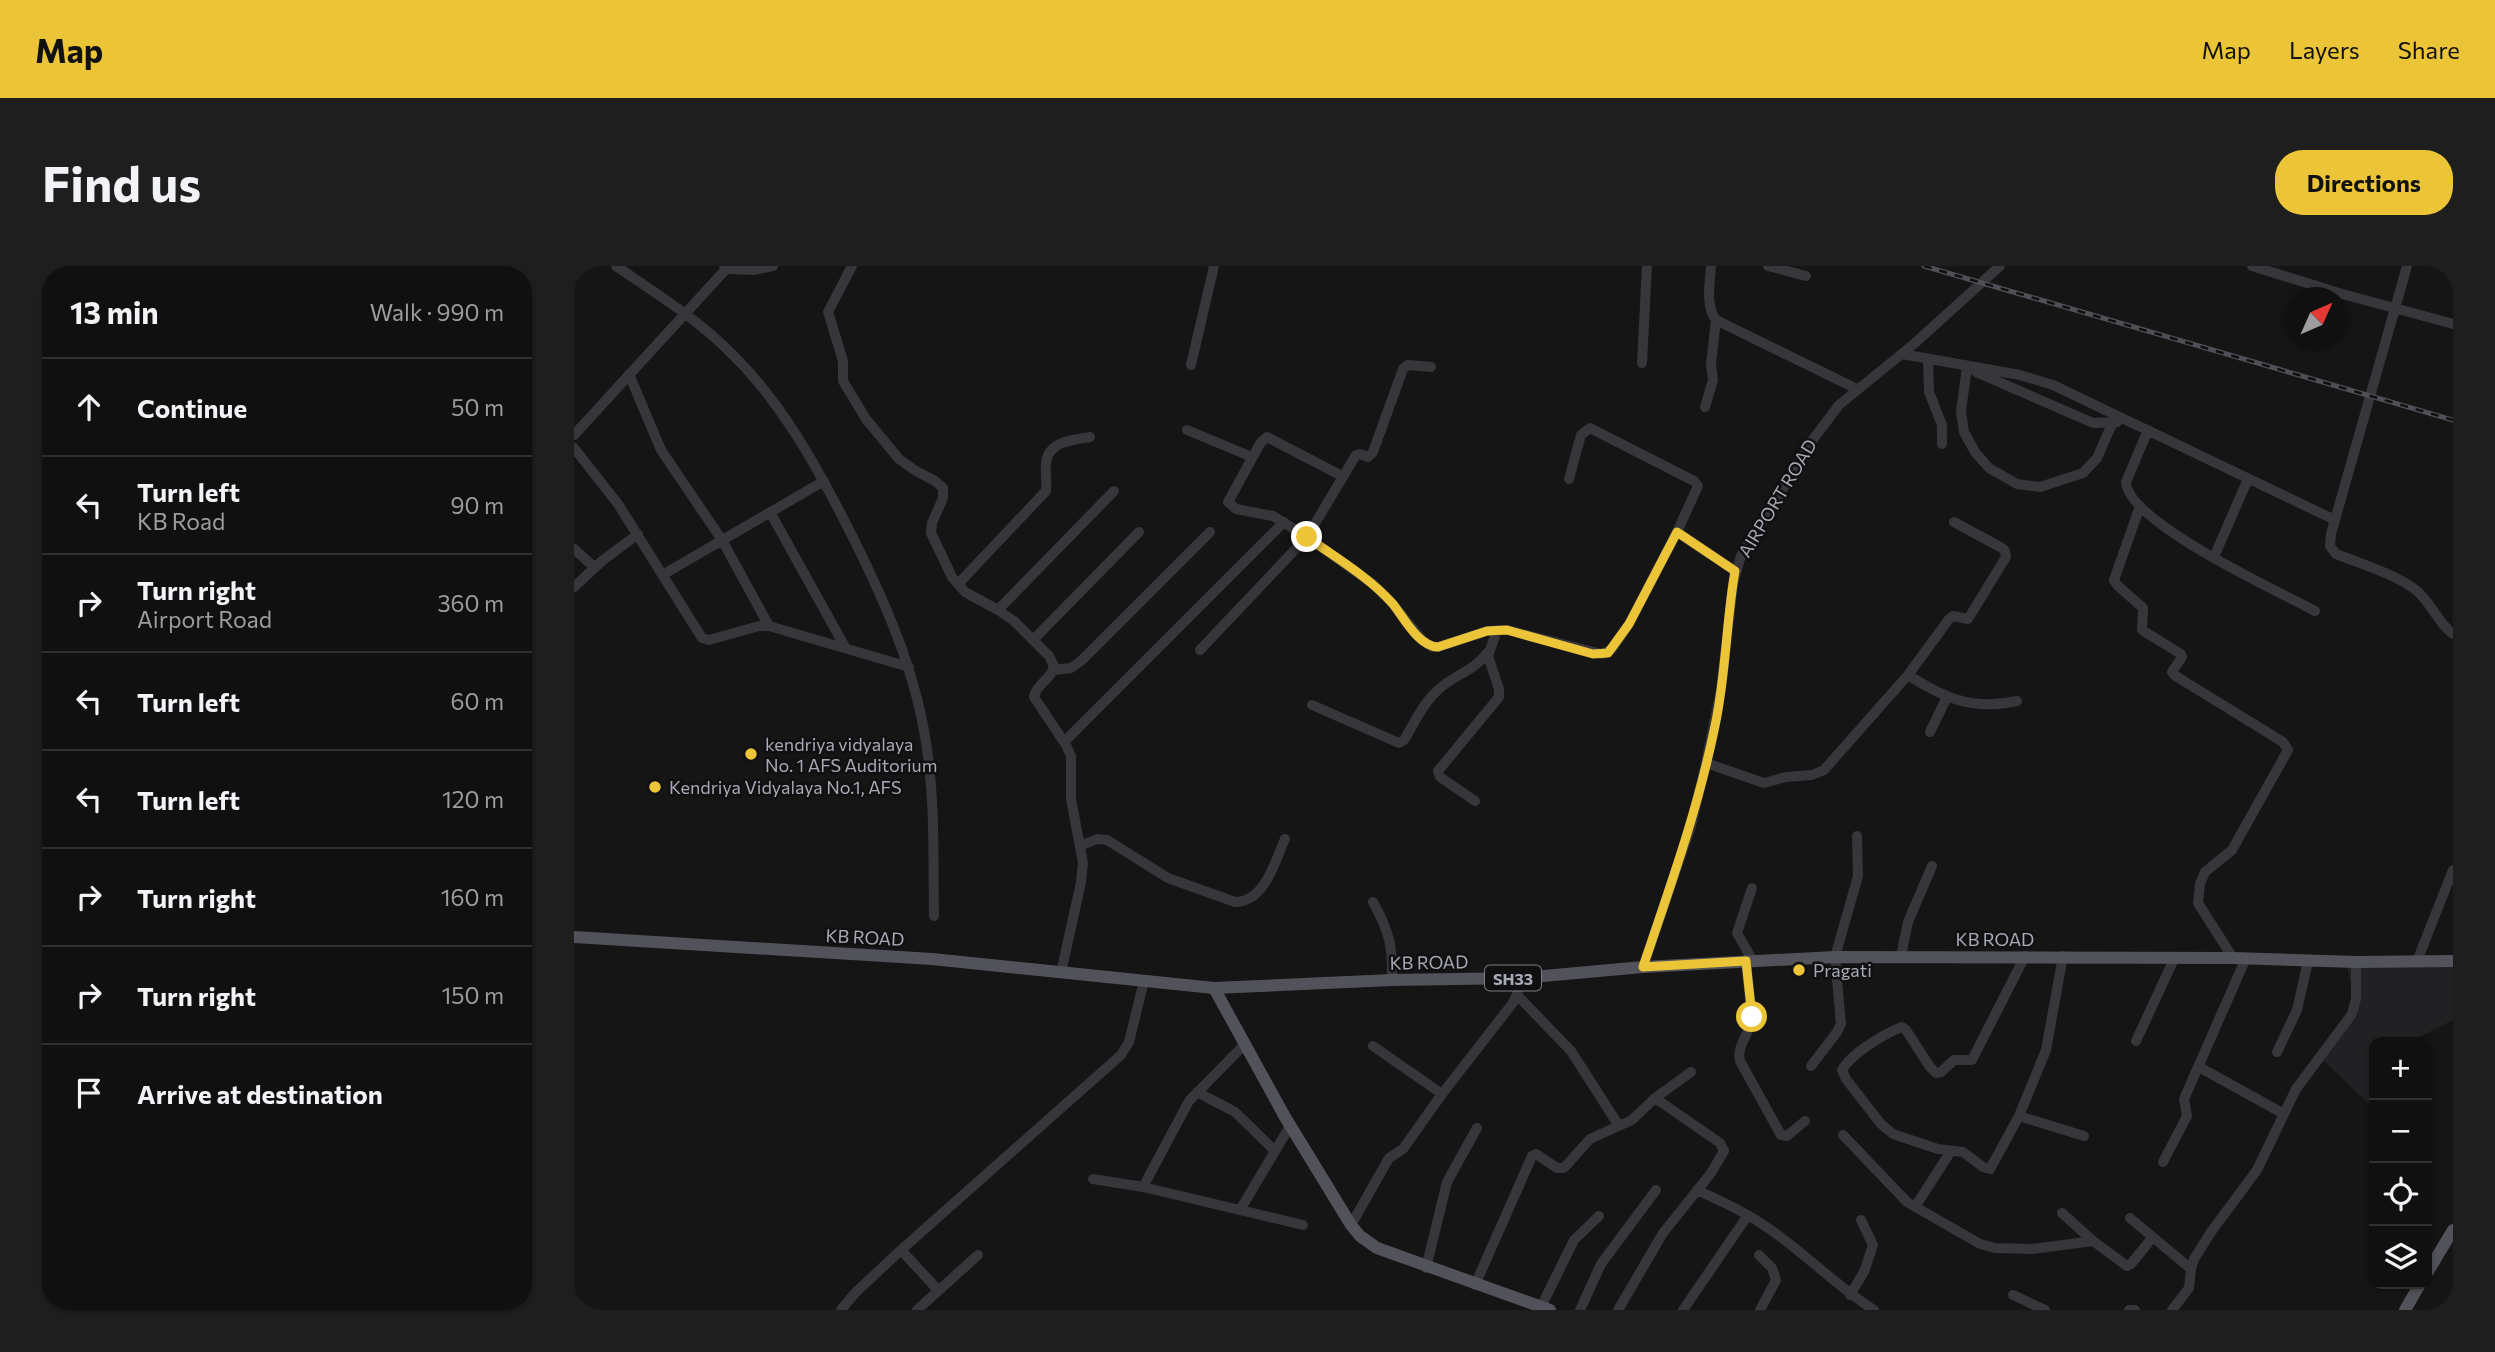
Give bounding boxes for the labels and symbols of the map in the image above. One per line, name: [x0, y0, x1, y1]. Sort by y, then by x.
north arrow: [2285, 287, 2348, 350]
street label: AIRPORT ROAD: [1733, 435, 1821, 561]
route end: [1291, 521, 1322, 552]
place label: kendriya vidyalaya No. 1 AFS Auditorium: [765, 733, 937, 776]
marker: kendriya vidyalaya No. 1 AFS Auditorium: [743, 746, 759, 762]
place label: Kendriya Vidyalaya No.1, AFS: [669, 776, 902, 798]
marker: Kendriya Vidyalaya No.1, AFS: [647, 779, 663, 795]
street label: KB ROAD: [825, 924, 905, 950]
street label: KB ROAD: [1956, 928, 2034, 950]
street label: KB ROAD: [1389, 950, 1469, 974]
place label: Pragati: [1813, 959, 1872, 981]
marker: Pragati: [1791, 962, 1807, 978]
road number: SH33: [1485, 965, 1541, 990]
route start: [1736, 1001, 1767, 1032]

